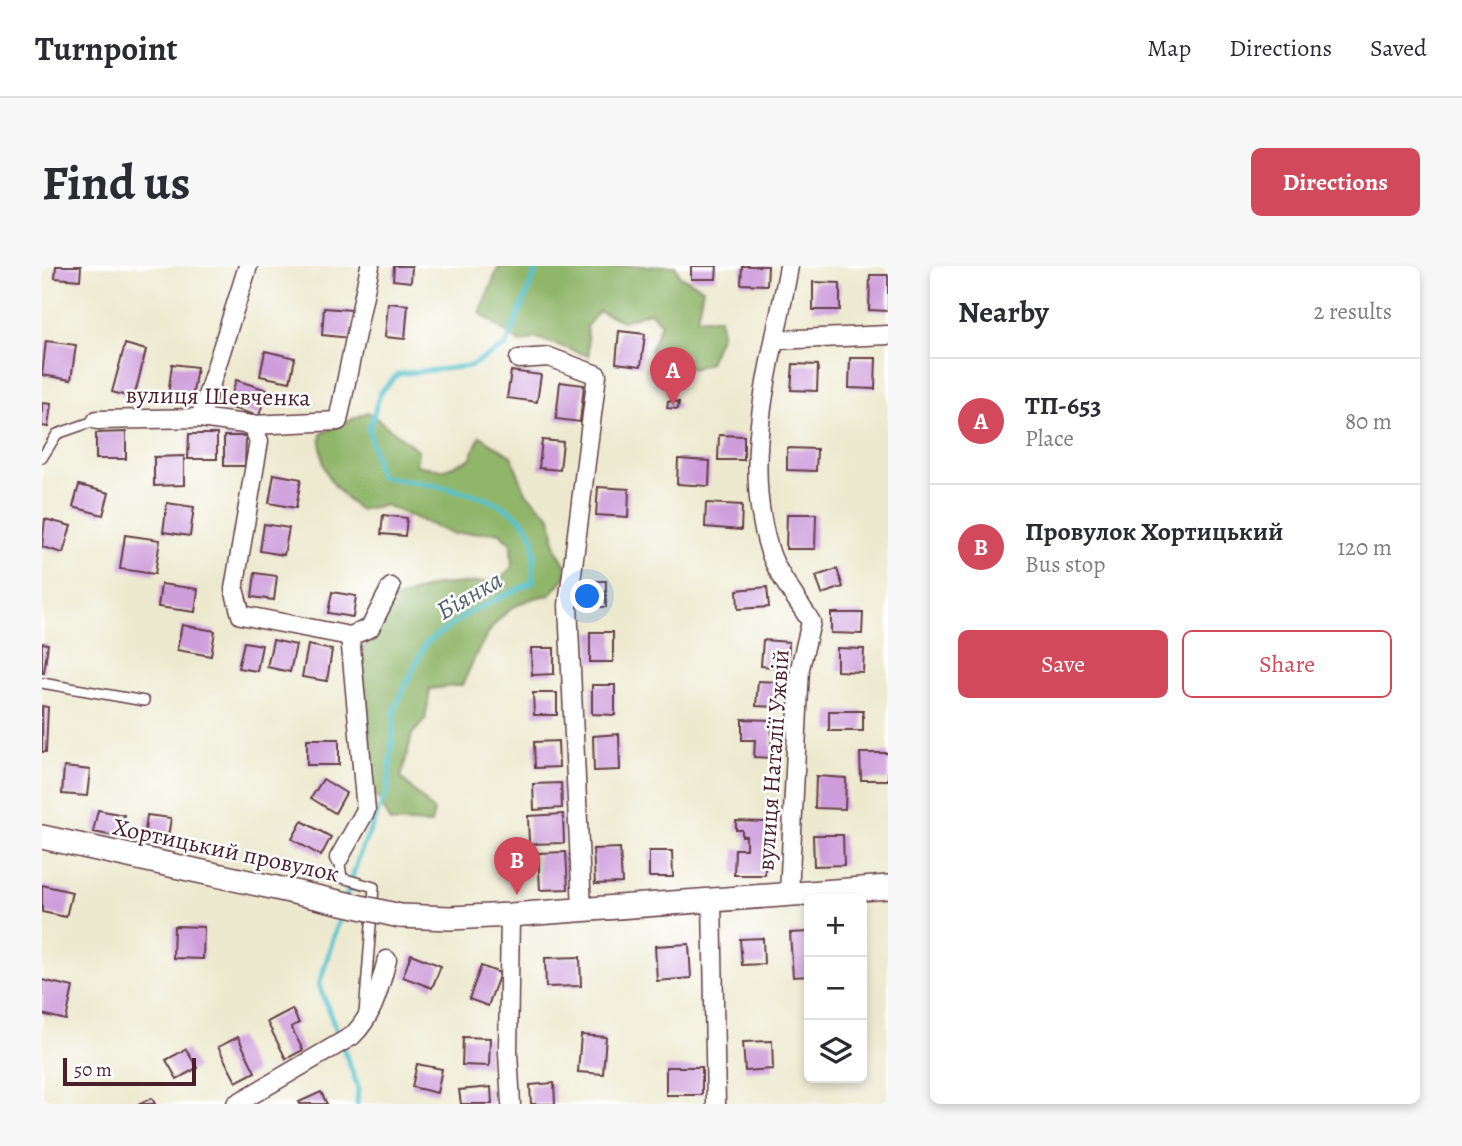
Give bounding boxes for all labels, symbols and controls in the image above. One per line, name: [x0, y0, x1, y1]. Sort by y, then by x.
text: Turnpoint: [35, 26, 177, 71]
text: Map: [1147, 32, 1191, 64]
text: Directions: [1229, 32, 1332, 64]
text: Saved: [1370, 32, 1427, 64]
button: Directions: [1251, 148, 1420, 216]
text: Find us: [42, 149, 190, 216]
text: Nearby: [958, 292, 1049, 332]
text: 2 results: [1314, 296, 1392, 327]
pin: A: [650, 347, 696, 405]
street label: вулиця Шевченка: [125, 378, 311, 414]
text: ТП-653: [1025, 388, 1101, 423]
text: A: [974, 406, 988, 437]
text: 80 m: [1345, 406, 1392, 437]
text: Place: [1025, 423, 1074, 454]
text: Провулок Хортицький: [1025, 514, 1284, 549]
text: B: [974, 532, 988, 563]
text: 120 m: [1337, 532, 1392, 563]
text: Bus stop: [1025, 549, 1105, 580]
water label: Біянка: [430, 562, 509, 628]
your location: [570, 579, 604, 613]
button: Save: [958, 630, 1168, 698]
button: Share: [1182, 630, 1392, 698]
street label: вулиця Наталії Ужвій: [749, 648, 797, 872]
street label: Хортицький провулок: [110, 810, 342, 890]
pin: B: [494, 837, 540, 895]
map controls: [804, 894, 867, 1083]
button: +: [804, 894, 867, 957]
button: −: [804, 957, 867, 1020]
button: layers: [804, 1020, 867, 1083]
scale bar: [63, 1055, 196, 1087]
text: 50 m: [74, 1057, 112, 1083]

